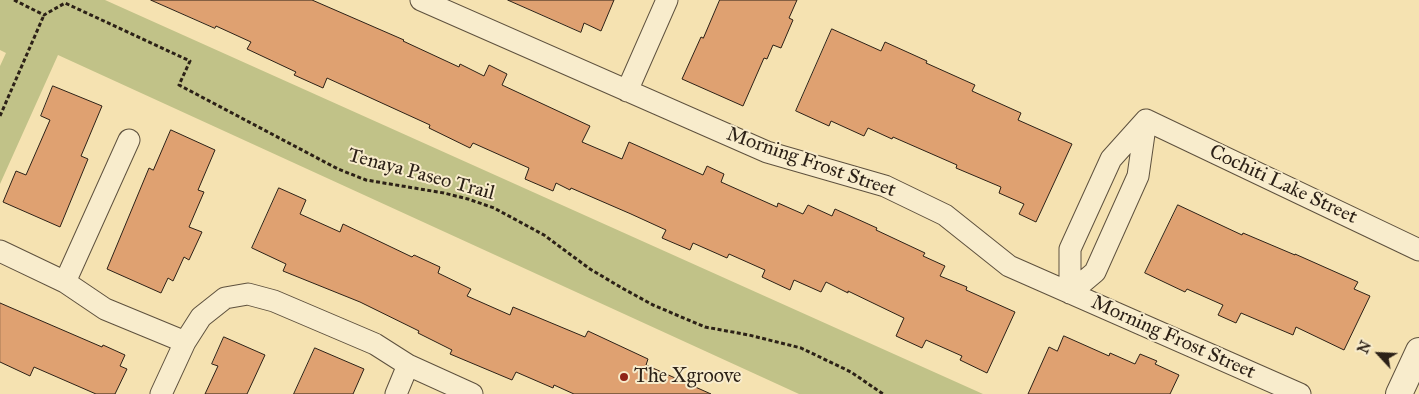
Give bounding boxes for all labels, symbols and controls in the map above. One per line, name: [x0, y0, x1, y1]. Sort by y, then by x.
street label: Morning Frost Street: [723, 123, 899, 203]
street label: Cochiti Lake Street: [1205, 140, 1361, 230]
street label: Tenaya Paseo Trail: [345, 144, 497, 206]
street label: Morning Frost Street: [1087, 291, 1259, 385]
north arrow: [1354, 329, 1404, 379]
text: N: [1355, 338, 1375, 356]
place label: The Xgroove: [634, 365, 741, 389]
marker: The Xgroove: [618, 371, 630, 383]

